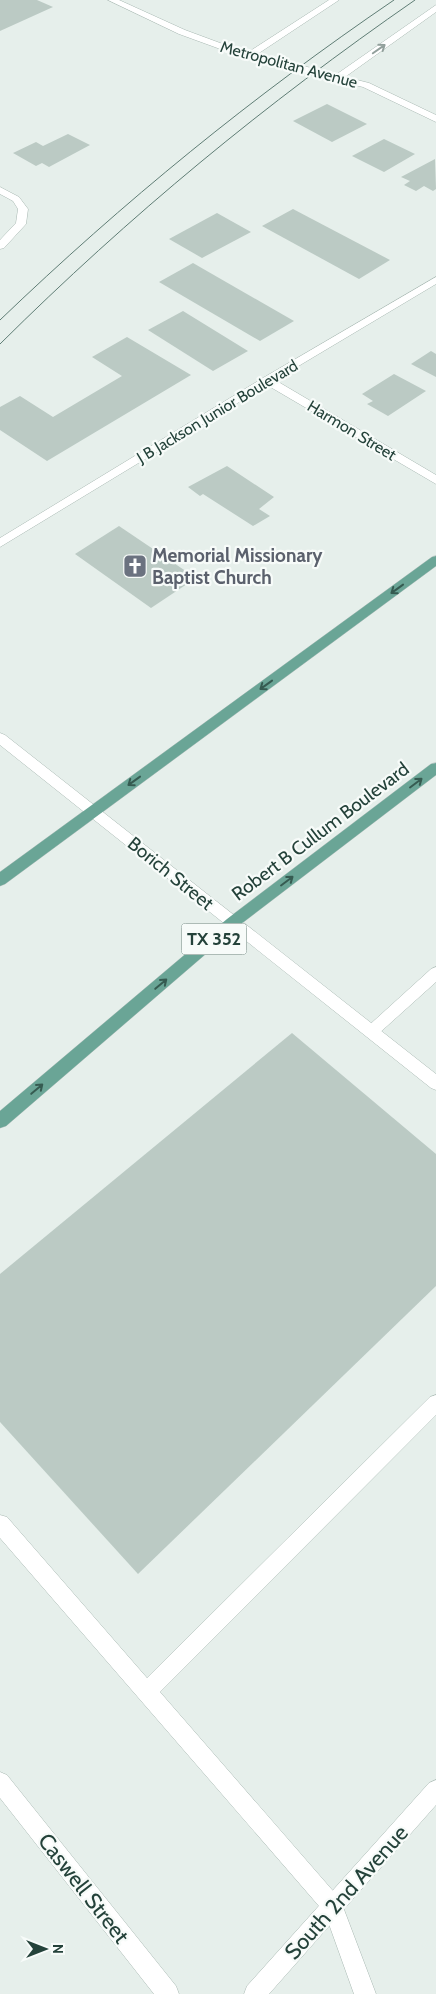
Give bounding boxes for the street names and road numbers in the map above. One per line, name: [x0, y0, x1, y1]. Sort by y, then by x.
street label: Metropolitan Avenue: [218, 37, 360, 92]
street label: J B Jackson Junior Boulevard: [132, 356, 301, 468]
street label: Harmon Street: [304, 396, 400, 465]
street label: Robert B Cullum Boulevard: [227, 757, 413, 906]
street label: Borich Street: [123, 832, 219, 915]
road number: TX 352: [182, 924, 246, 954]
street label: South 2nd Avenue: [279, 1820, 414, 1965]
street label: Caswell Street: [32, 1828, 135, 1949]

